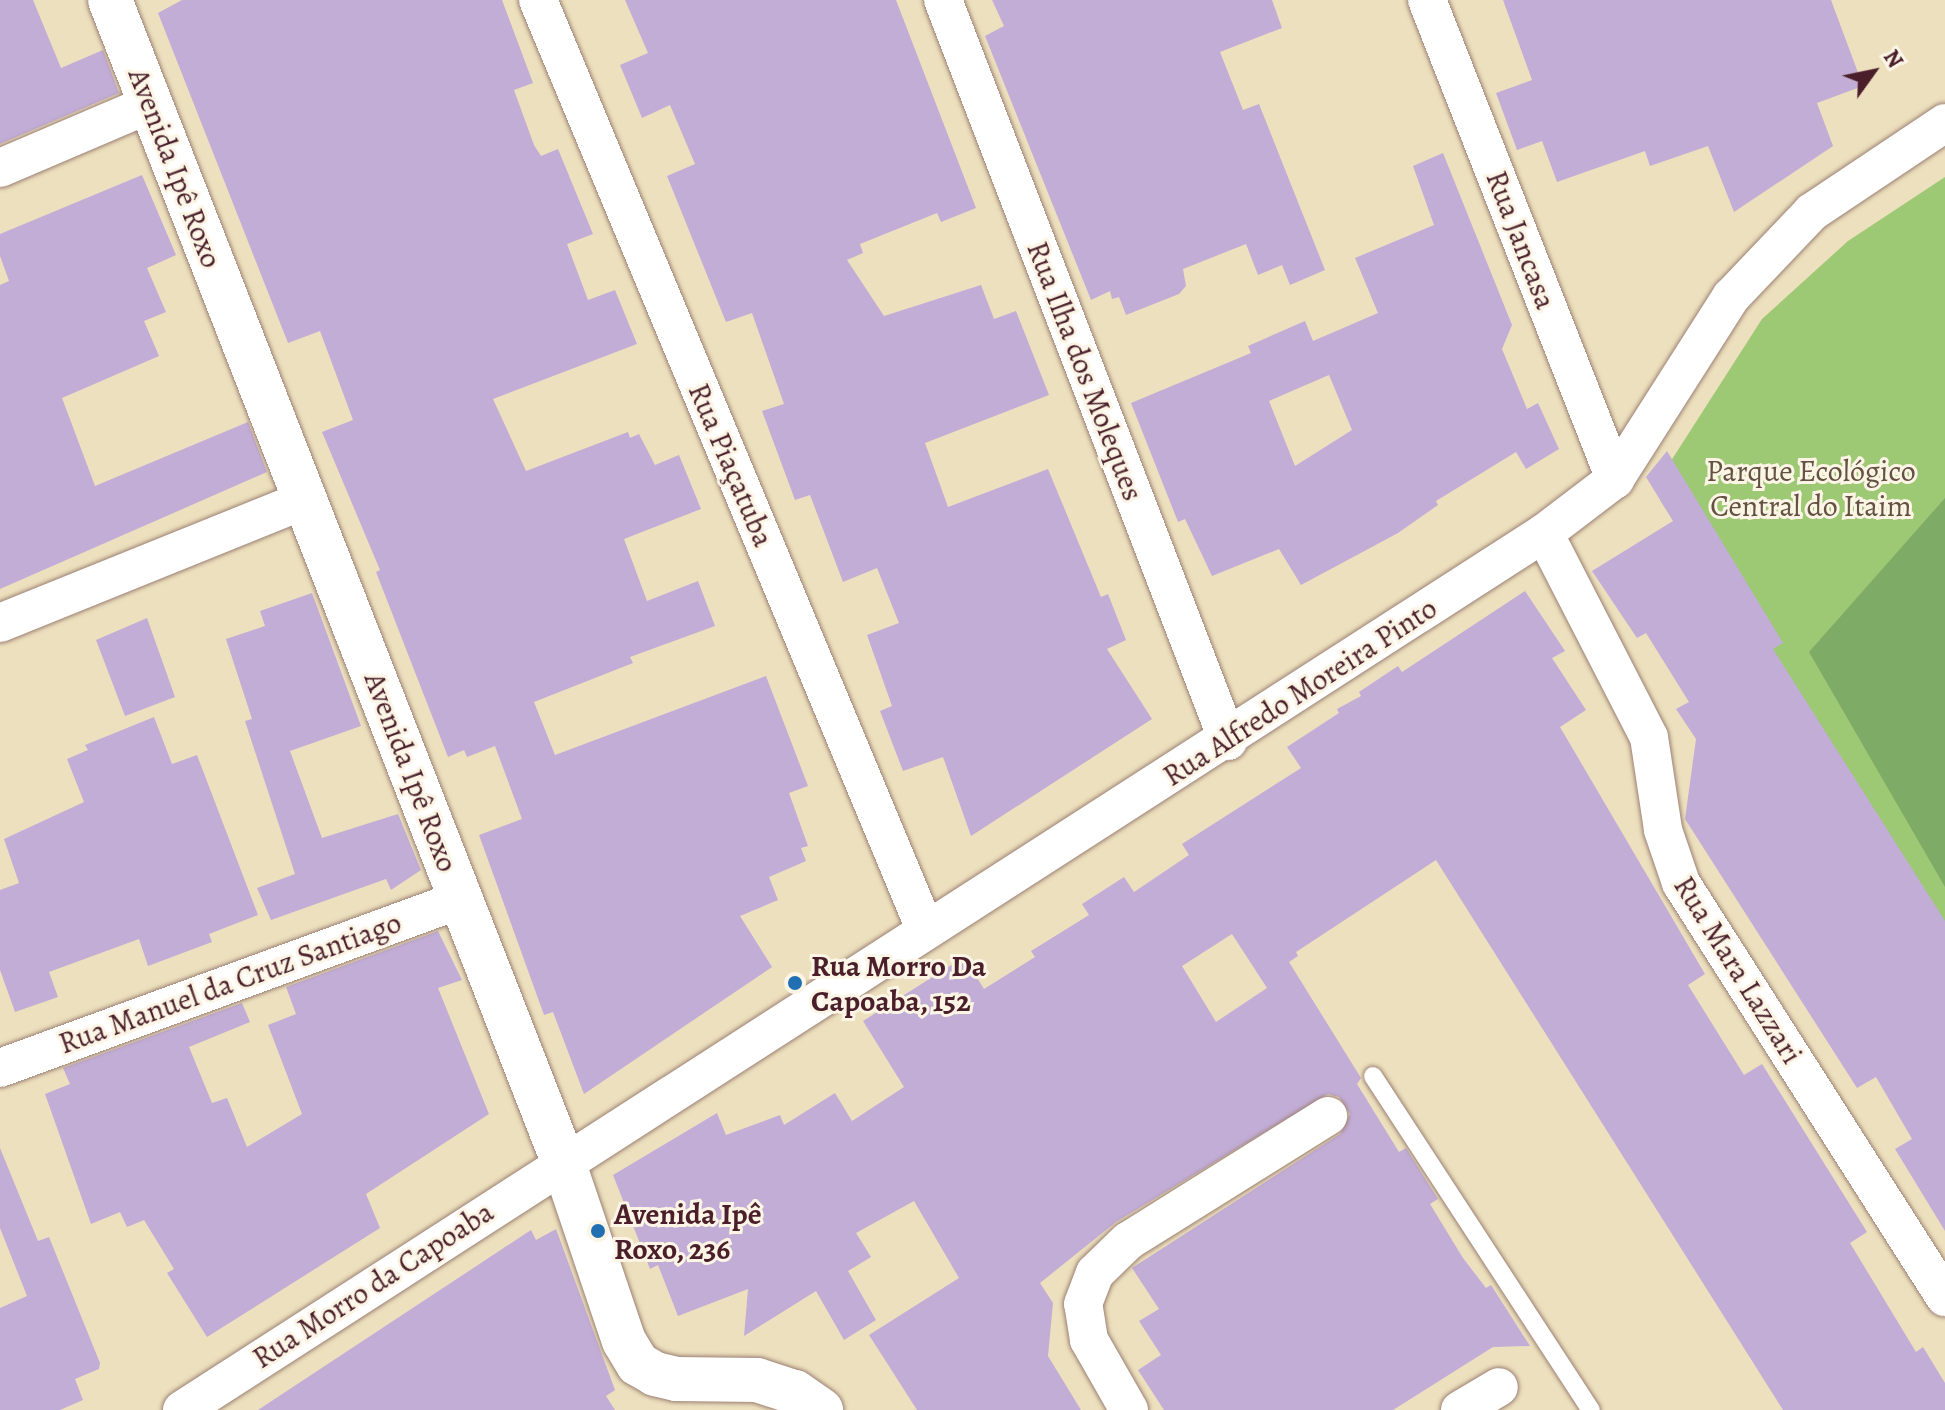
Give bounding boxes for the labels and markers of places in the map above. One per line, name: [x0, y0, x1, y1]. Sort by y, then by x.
place label: Rua Morro Da Capoaba, 152: [811, 948, 986, 1018]
marker: Rua Morro Da Capoaba, 152: [786, 974, 804, 992]
place label: Avenida Ipê Roxo, 236: [614, 1196, 762, 1266]
marker: Avenida Ipê Roxo, 236: [589, 1222, 607, 1240]

